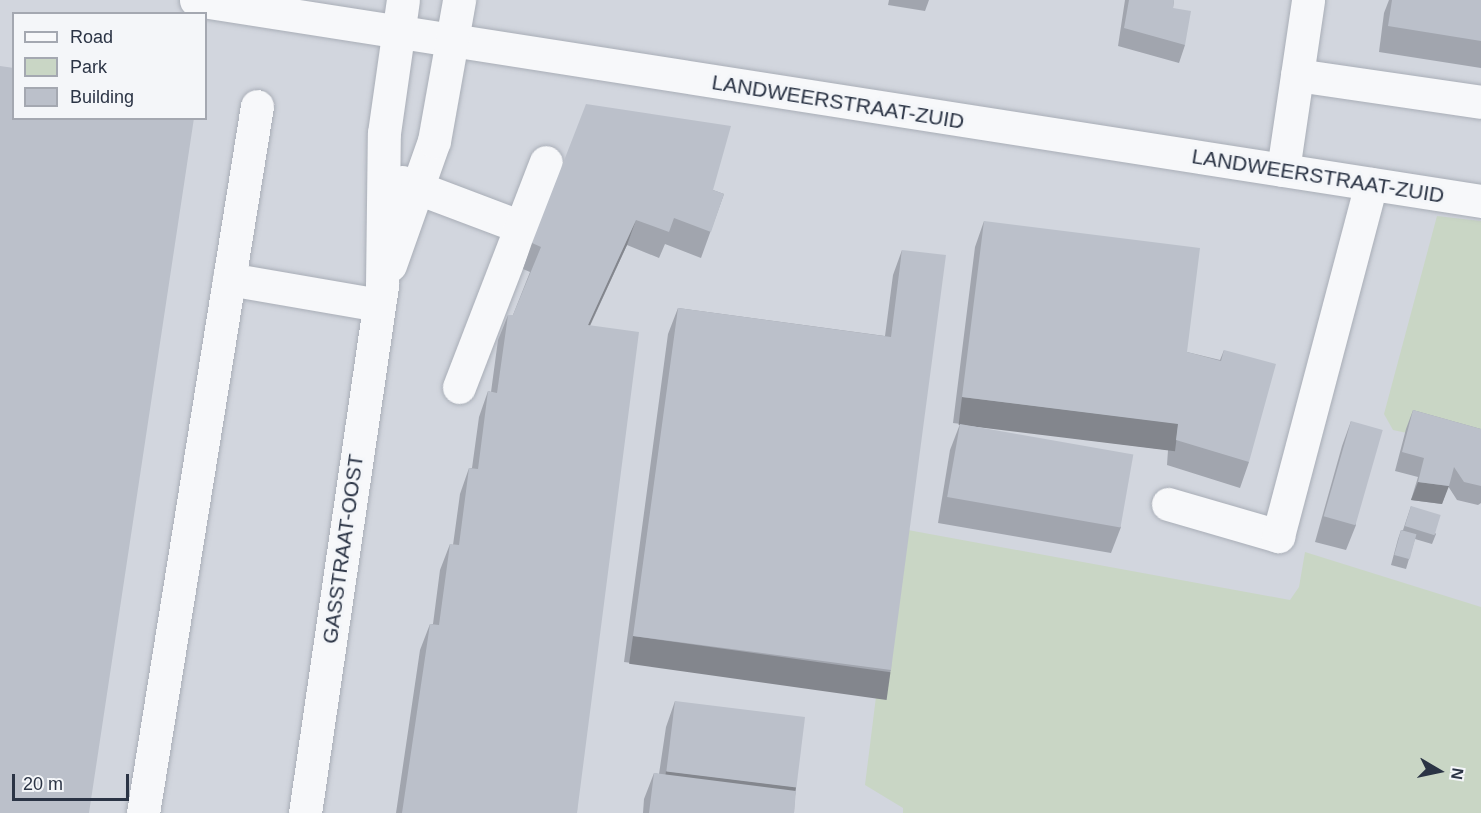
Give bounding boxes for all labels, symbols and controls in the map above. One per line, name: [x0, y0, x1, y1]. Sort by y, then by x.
legend: [12, 12, 207, 120]
text: Road: [70, 27, 113, 47]
text: Park: [70, 57, 107, 77]
street label: LANDWEERSTRAAT-ZUID: [710, 70, 966, 134]
text: Building: [70, 87, 134, 107]
street label: LANDWEERSTRAAT-ZUID: [1190, 144, 1446, 208]
street label: GASSTRAAT-OOST: [317, 453, 369, 645]
north arrow: [1409, 741, 1469, 801]
scale bar: [15, 762, 132, 800]
text: N: [1448, 767, 1467, 781]
text: 20 m: [23, 774, 63, 794]

